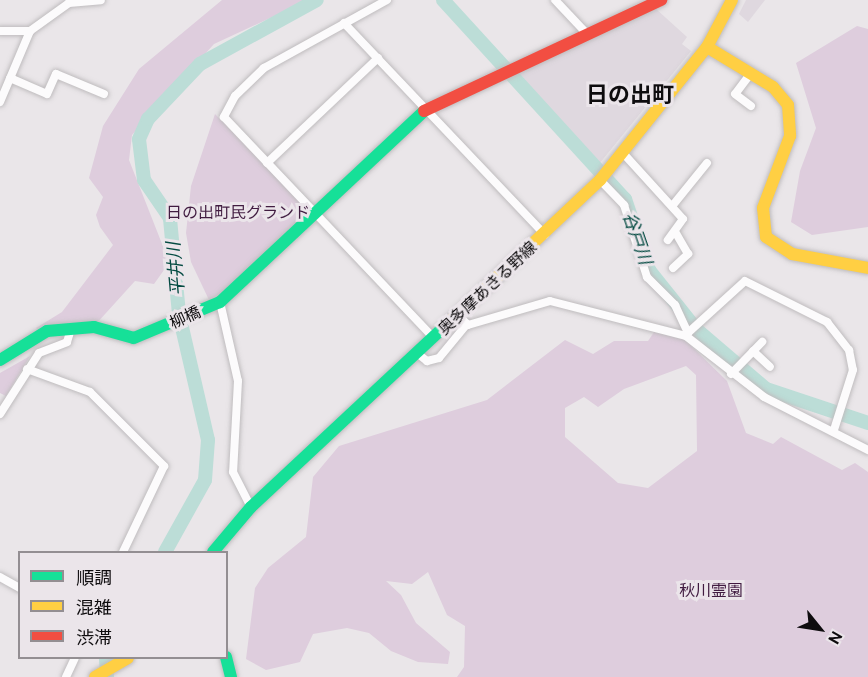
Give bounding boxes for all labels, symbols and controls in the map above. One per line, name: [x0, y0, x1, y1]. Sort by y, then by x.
district label: 日の出町: [586, 81, 674, 107]
park label: 日の出町民グランド: [166, 202, 310, 222]
water label: 谷戸川: [619, 209, 657, 267]
street label: 奥多摩あきる野線: [434, 237, 540, 339]
water label: 平井川: [162, 241, 188, 297]
street label: 柳橋: [166, 302, 204, 332]
legend: [18, 551, 228, 659]
text: 順調: [76, 567, 112, 587]
park label: 秋川霊園: [679, 580, 743, 600]
text: 混雑: [76, 597, 112, 617]
north arrow: [790, 599, 850, 659]
text: 渋滞: [76, 627, 112, 647]
text: N: [825, 628, 846, 648]

